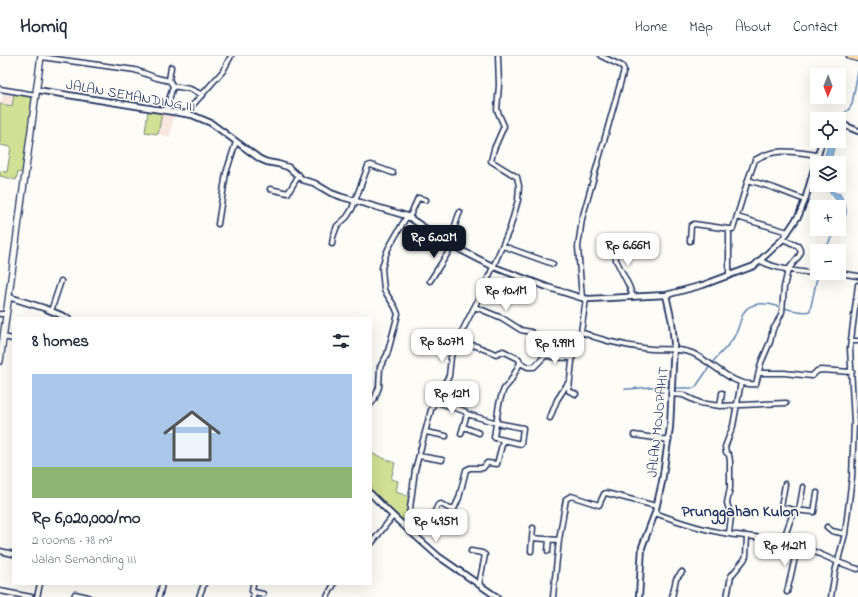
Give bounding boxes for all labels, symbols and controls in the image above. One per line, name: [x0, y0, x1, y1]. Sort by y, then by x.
text: Homiq: [20, 14, 67, 41]
text: Home: [635, 17, 667, 38]
text: Map: [689, 17, 713, 38]
text: About: [735, 17, 771, 38]
text: Contact: [793, 17, 838, 38]
north arrow: [810, 68, 846, 104]
map controls: [810, 68, 846, 280]
street label: JALAN SEMANDING III: [64, 75, 197, 118]
button: locate: [810, 112, 846, 148]
button: layers: [810, 156, 846, 192]
button: +: [810, 200, 846, 236]
pin: Rp 6.02M: [393, 225, 475, 259]
text: Rp 6.02M: [411, 228, 457, 247]
pin: Rp 6.66M: [587, 233, 669, 267]
text: Rp 6.66M: [605, 236, 651, 255]
button: −: [810, 244, 846, 280]
pin: Rp 10.1M: [465, 278, 547, 312]
text: Rp 10.1M: [485, 281, 527, 300]
text: 8 homes: [32, 329, 89, 354]
pin: Rp 8.07M: [401, 329, 483, 363]
icon: filters: [330, 330, 352, 352]
pin: Rp 9.99M: [514, 331, 596, 365]
text: Rp 8.07M: [420, 332, 464, 351]
text: Rp 9.99M: [535, 334, 575, 353]
street label: JALAN MOJOPAHIT: [642, 366, 675, 479]
pin: Rp 12M: [419, 381, 485, 415]
text: Rp 12M: [434, 384, 470, 403]
icon: home: [156, 400, 228, 472]
district label: Prunggahan Kulon: [681, 500, 799, 525]
text: Rp 6,020,000/mo: [32, 506, 141, 531]
pin: Rp 4.95M: [395, 509, 477, 543]
text: Rp 4.95M: [414, 512, 458, 531]
text: 2 rooms · 78 m²: [32, 531, 113, 550]
pin: Rp 11.2M: [744, 533, 826, 567]
text: Rp 11.2M: [764, 536, 806, 555]
text: Jalan Semanding III: [32, 550, 136, 569]

